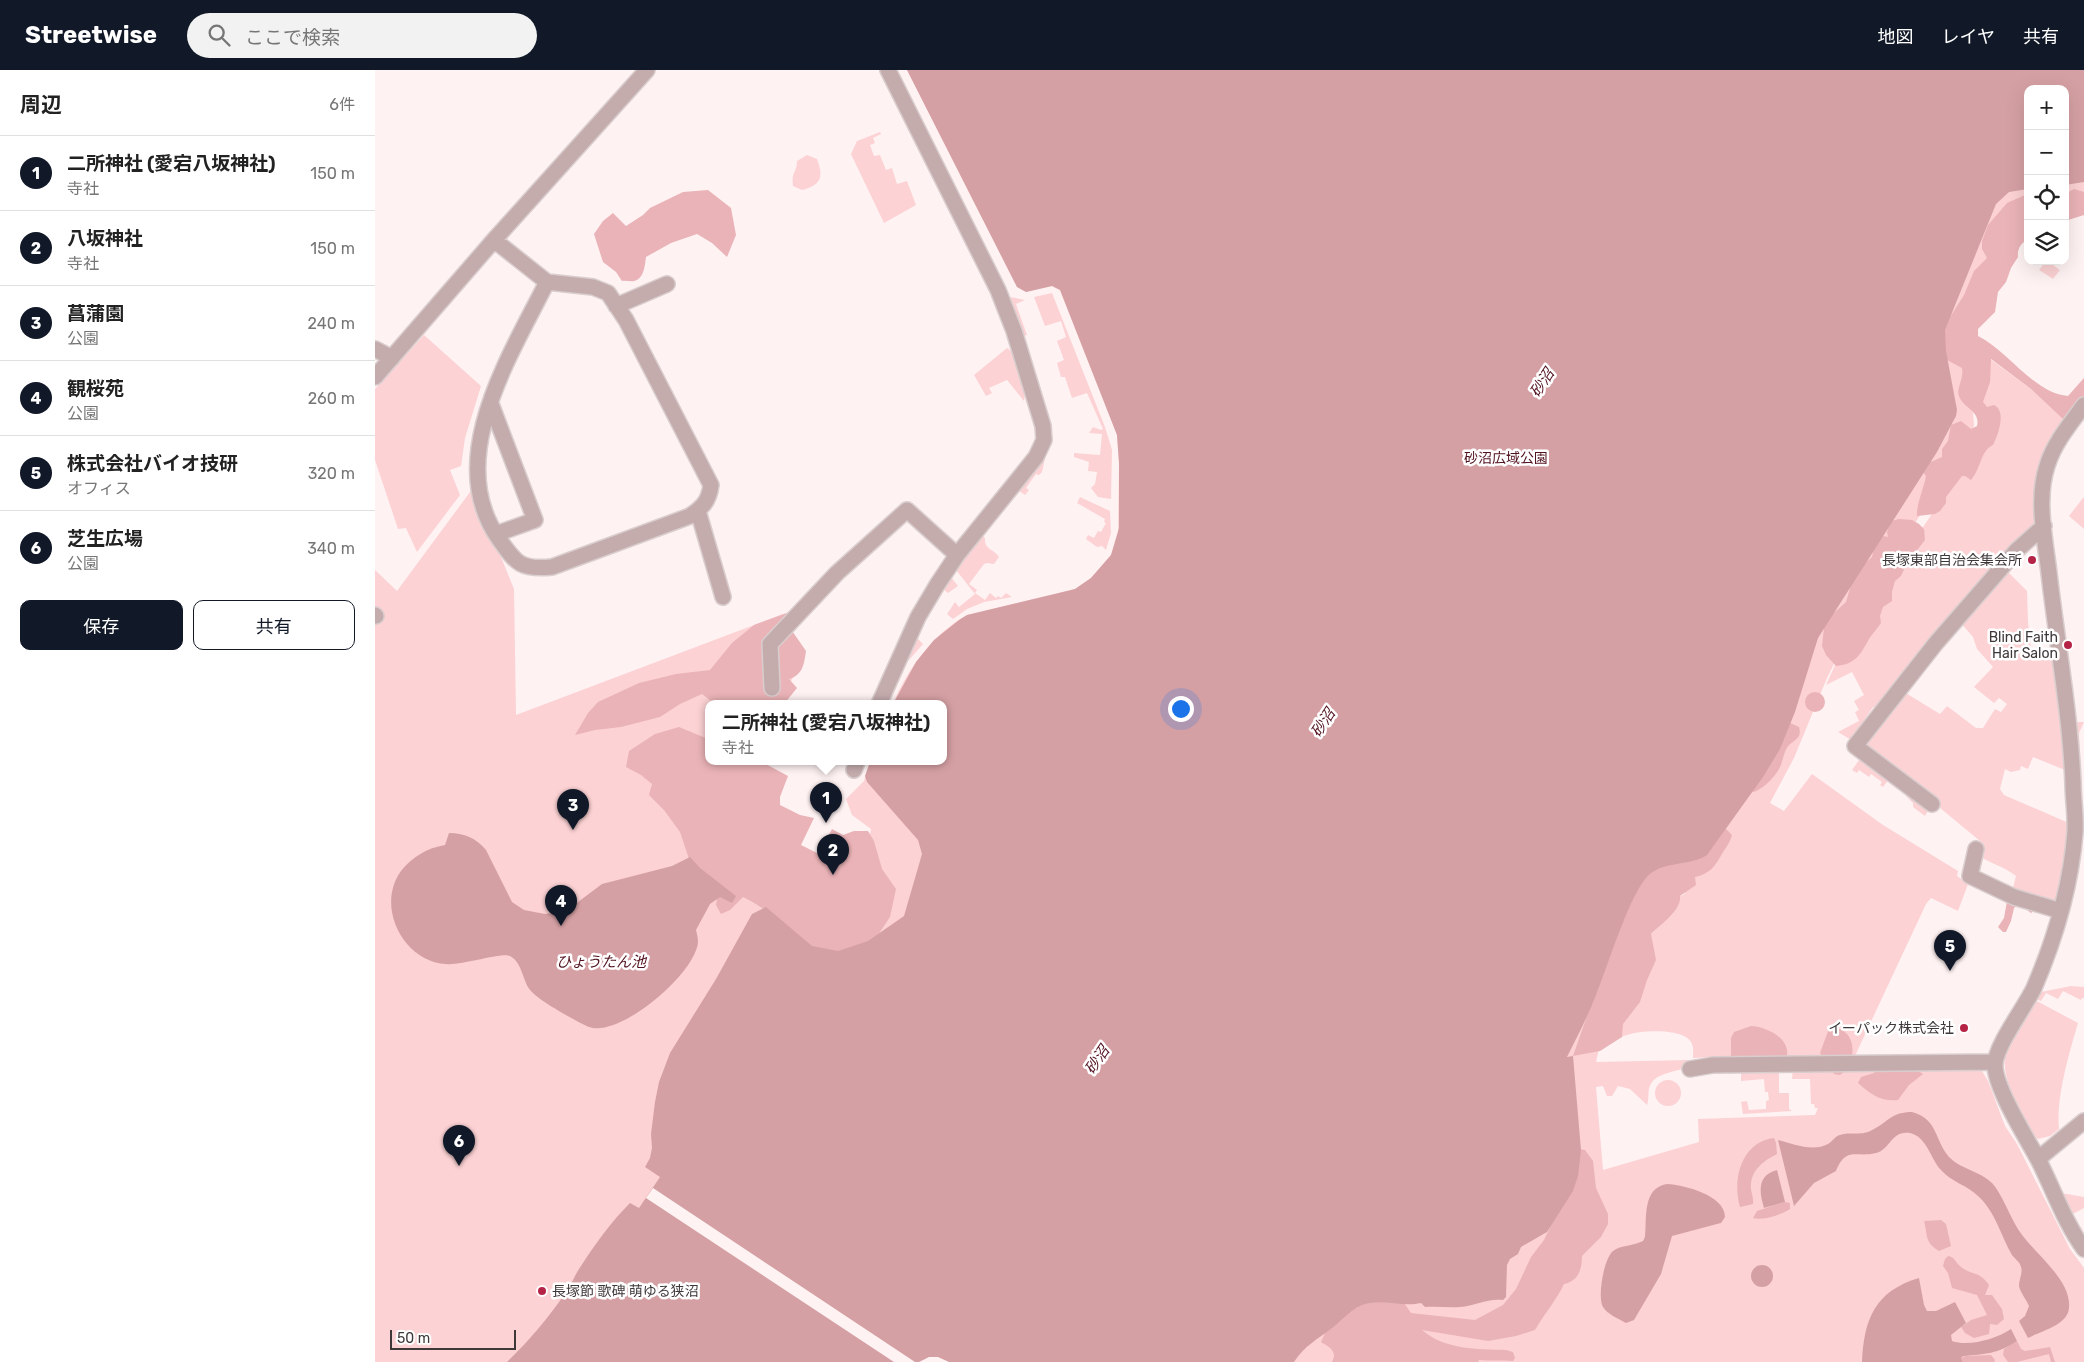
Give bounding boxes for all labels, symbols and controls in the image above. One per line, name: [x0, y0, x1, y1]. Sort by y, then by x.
search box: [187, 13, 537, 58]
text: Streetwise: [25, 21, 157, 49]
icon: search: [205, 21, 233, 49]
text: ここで検索: [245, 26, 340, 49]
text: 地図: [1878, 26, 1914, 48]
text: レイヤ: [1942, 26, 1995, 48]
text: 共有: [2023, 26, 2059, 48]
map controls: [2024, 85, 2069, 265]
button: +: [2024, 85, 2069, 130]
text: 周辺: [20, 92, 62, 117]
text: 6件: [329, 95, 355, 114]
button: −: [2024, 130, 2069, 175]
text: 二所神社 (愛宕八坂神社): [67, 152, 276, 175]
text: 1: [32, 164, 40, 183]
text: 150 m: [310, 164, 355, 183]
button: locate: [2024, 175, 2069, 220]
text: 寺社: [67, 179, 99, 198]
button: layers: [2024, 220, 2069, 265]
text: 八坂神社: [67, 227, 143, 250]
text: 2: [31, 239, 41, 258]
text: 150 m: [310, 239, 355, 258]
text: 寺社: [67, 254, 99, 273]
text: 菖蒲園: [67, 302, 124, 325]
text: 3: [31, 314, 41, 333]
text: 240 m: [308, 314, 355, 333]
text: 公園: [67, 329, 99, 348]
water label: 砂沼: [1526, 364, 1559, 400]
text: 観桜苑: [67, 377, 124, 400]
text: 4: [31, 389, 41, 408]
text: 260 m: [308, 389, 355, 408]
text: 公園: [67, 404, 99, 423]
park label: 砂沼広域公園: [1464, 450, 1548, 467]
text: 株式会社バイオ技研: [67, 452, 238, 475]
text: 5: [31, 464, 41, 483]
text: 320 m: [308, 464, 355, 483]
text: オフィス: [67, 479, 131, 498]
text: 芝生広場: [67, 527, 143, 550]
text: 6: [31, 539, 41, 558]
text: 340 m: [307, 539, 355, 558]
place label: 長塚東部自治会集会所: [1882, 552, 2022, 569]
text: 公園: [67, 554, 99, 573]
marker: 長塚東部自治会集会所: [2026, 554, 2038, 566]
button: 保存: [20, 600, 183, 650]
button: 共有: [193, 600, 355, 650]
place label: Blind Faith Hair Salon: [1989, 629, 2058, 662]
marker: Blind Faith Hair Salon: [2062, 639, 2074, 651]
your location: [1168, 696, 1194, 722]
popup: [705, 700, 947, 765]
water label: 砂沼: [1307, 704, 1340, 740]
text: 二所神社 (愛宕八坂神社): [722, 711, 930, 734]
text: 寺社: [722, 738, 754, 757]
pin: 1: [810, 782, 842, 823]
pin: 3: [557, 789, 589, 830]
pin: 2: [817, 834, 849, 875]
pin: 4: [545, 885, 577, 926]
pin: 5: [1934, 930, 1966, 971]
water label: ひょうたん池: [556, 953, 648, 971]
place label: イーパック株式会社: [1828, 1020, 1954, 1037]
marker: イーパック株式会社: [1958, 1022, 1970, 1034]
water label: 砂沼: [1081, 1041, 1114, 1077]
pin: 6: [443, 1125, 475, 1166]
place label: 長塚節 歌碑 萌ゆる狭沼: [552, 1283, 699, 1300]
marker: 長塚節 歌碑 萌ゆる狭沼: [536, 1285, 548, 1297]
scale bar: [390, 1327, 516, 1350]
text: 50 m: [397, 1330, 430, 1347]

